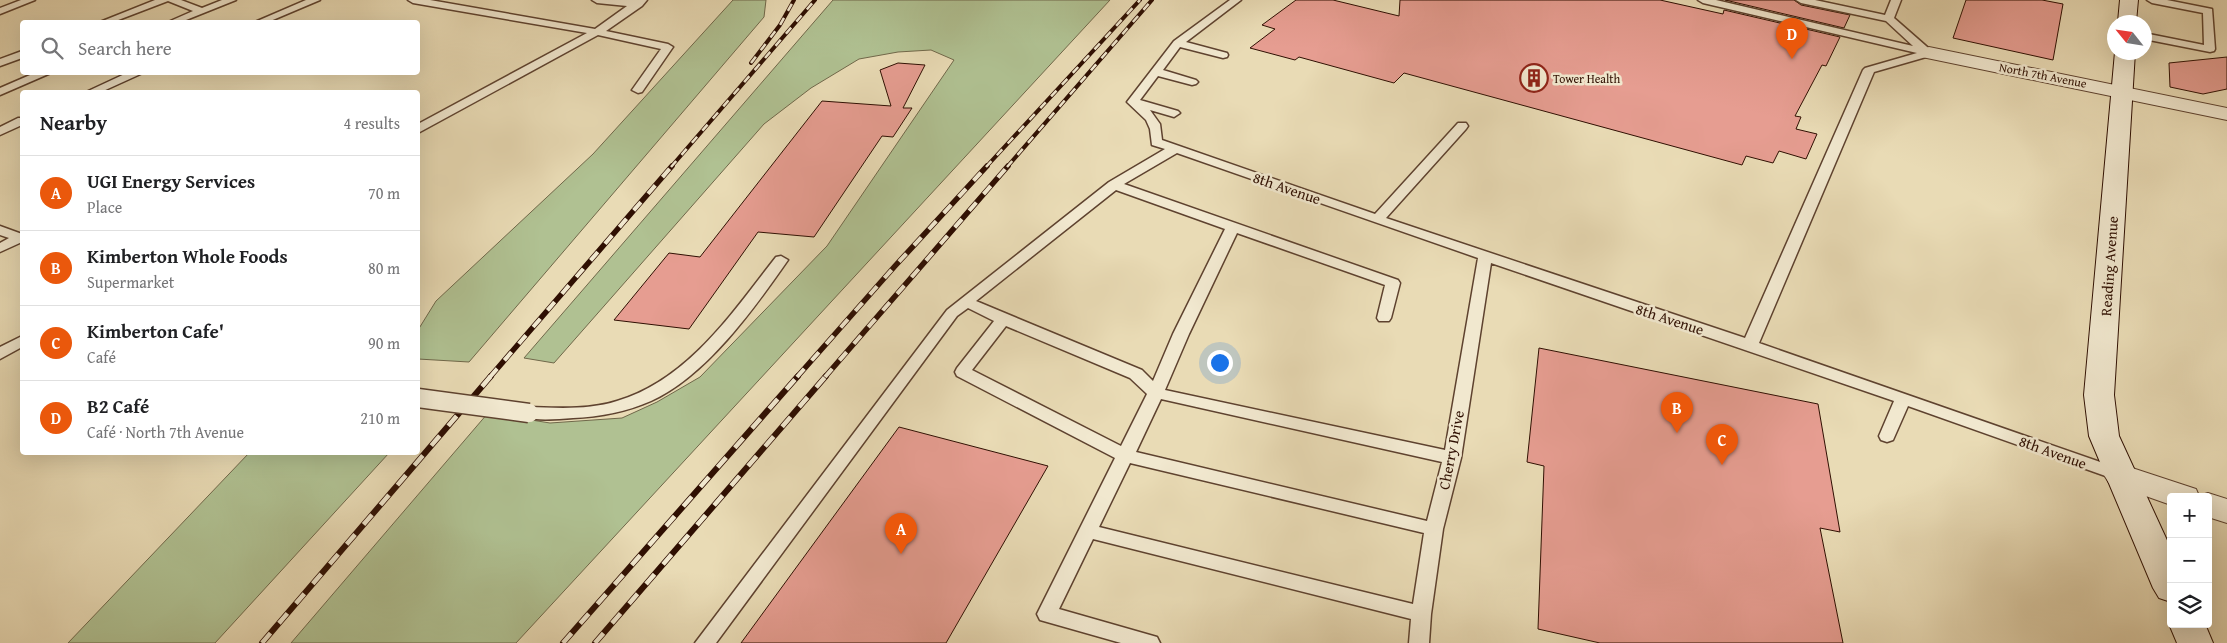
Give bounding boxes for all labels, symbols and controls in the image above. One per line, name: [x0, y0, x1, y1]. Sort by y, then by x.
north arrow: [2107, 15, 2152, 60]
pin: D: [1776, 18, 1808, 59]
search box: [20, 20, 420, 75]
icon: search: [38, 34, 66, 62]
text: Search here: [78, 34, 172, 62]
street label: North 7th Avenue: [1998, 58, 2089, 92]
building icon: Tower Health: [1519, 63, 1549, 93]
place label: Tower Health: [1553, 70, 1621, 87]
text: Nearby: [40, 107, 107, 138]
text: 4 results: [343, 111, 400, 135]
text: UGI Energy Services: [87, 167, 255, 195]
street label: 8th Avenue: [1250, 167, 1324, 209]
text: A: [51, 181, 61, 205]
text: 70 m: [368, 181, 400, 205]
text: Place: [87, 195, 122, 219]
street label: Reading Avenue: [2095, 215, 2123, 317]
text: Kimberton Whole Foods: [87, 242, 288, 270]
text: B: [51, 256, 61, 280]
text: 80 m: [368, 256, 400, 280]
text: Supermarket: [87, 270, 174, 294]
street label: 8th Avenue: [1633, 298, 1707, 340]
text: Kimberton Cafe': [87, 317, 224, 345]
text: C: [51, 331, 61, 355]
text: 90 m: [368, 331, 400, 355]
text: Café: [87, 345, 116, 369]
your location: [1207, 350, 1233, 376]
text: B2 Café: [87, 392, 149, 420]
pin: B: [1661, 392, 1693, 433]
text: D: [51, 406, 61, 430]
text: 210 m: [360, 406, 400, 430]
street label: Cherry Drive: [1433, 409, 1469, 491]
text: Café · North 7th Avenue: [87, 420, 244, 444]
pin: C: [1706, 424, 1738, 465]
street label: 8th Avenue: [2016, 430, 2090, 474]
map controls: [2167, 493, 2212, 628]
button: +: [2167, 493, 2212, 538]
pin: A: [885, 513, 917, 554]
button: −: [2167, 538, 2212, 583]
button: layers: [2167, 583, 2212, 628]

